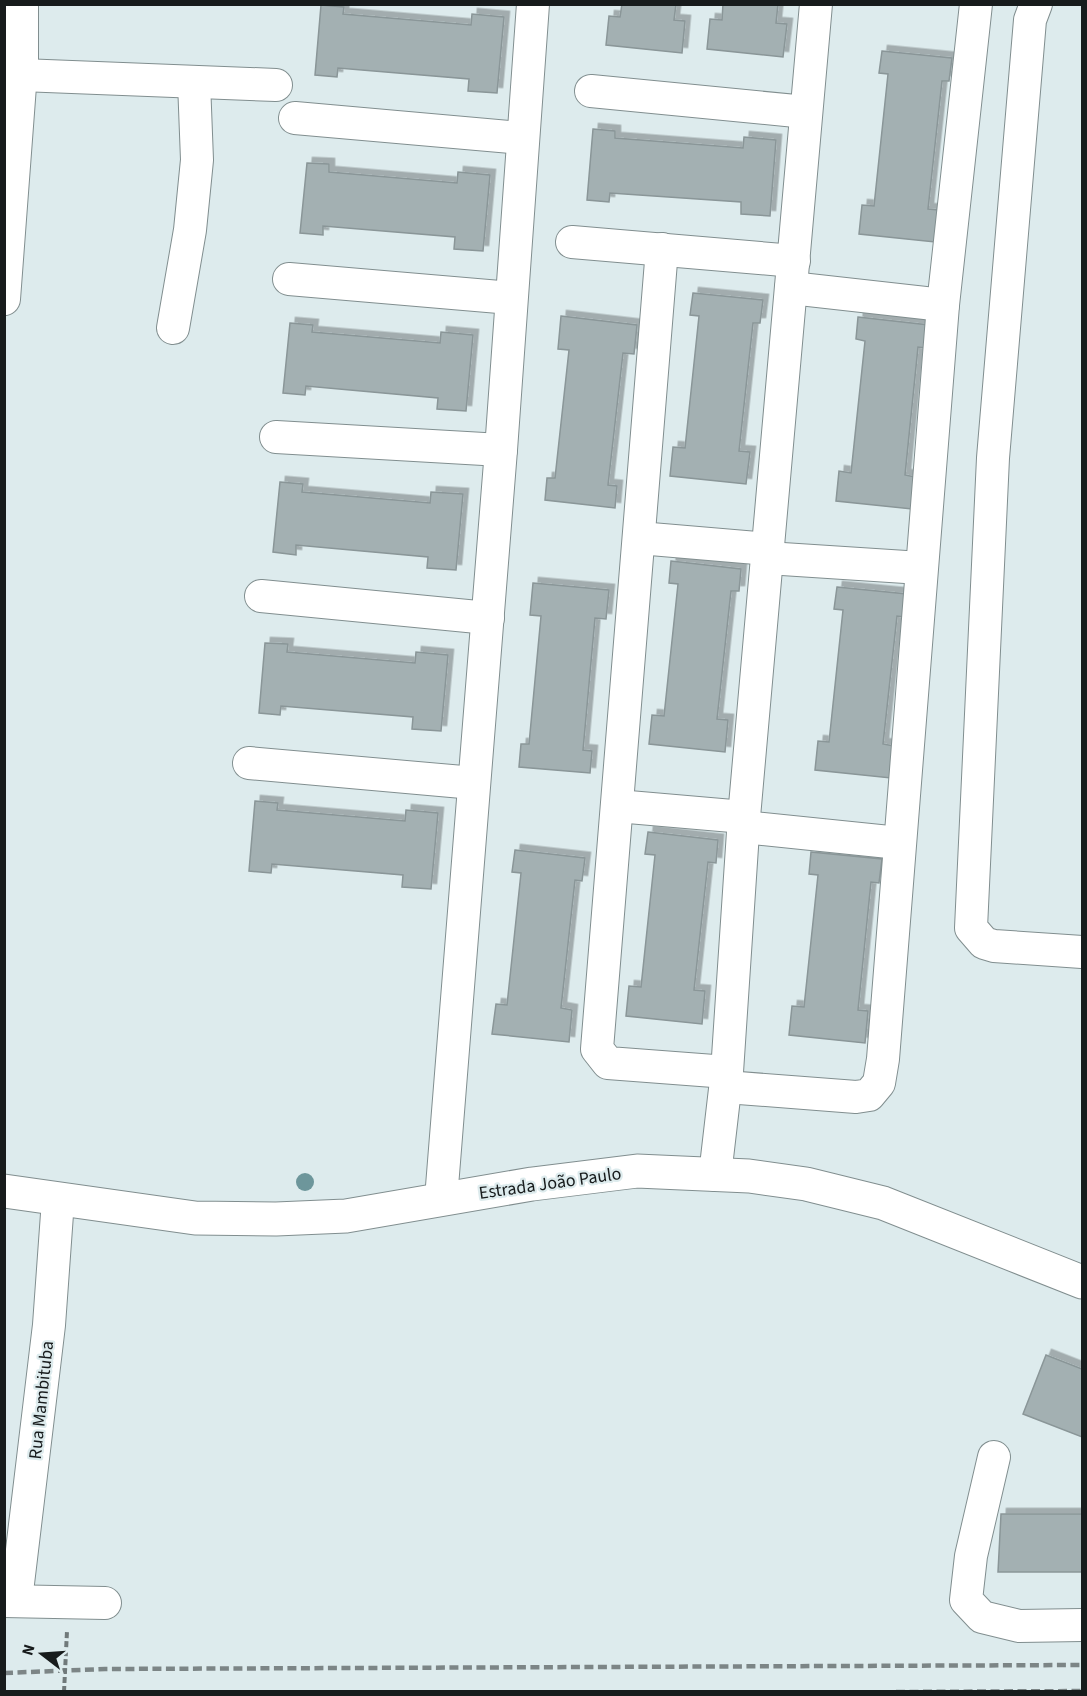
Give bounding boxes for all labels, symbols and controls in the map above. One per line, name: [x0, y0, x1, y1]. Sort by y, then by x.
street label: Estrada João Paulo: [477, 1161, 623, 1206]
street label: Rua Mambituba: [23, 1340, 60, 1460]
north arrow: [12, 1624, 72, 1684]
text: N: [17, 1642, 41, 1658]

